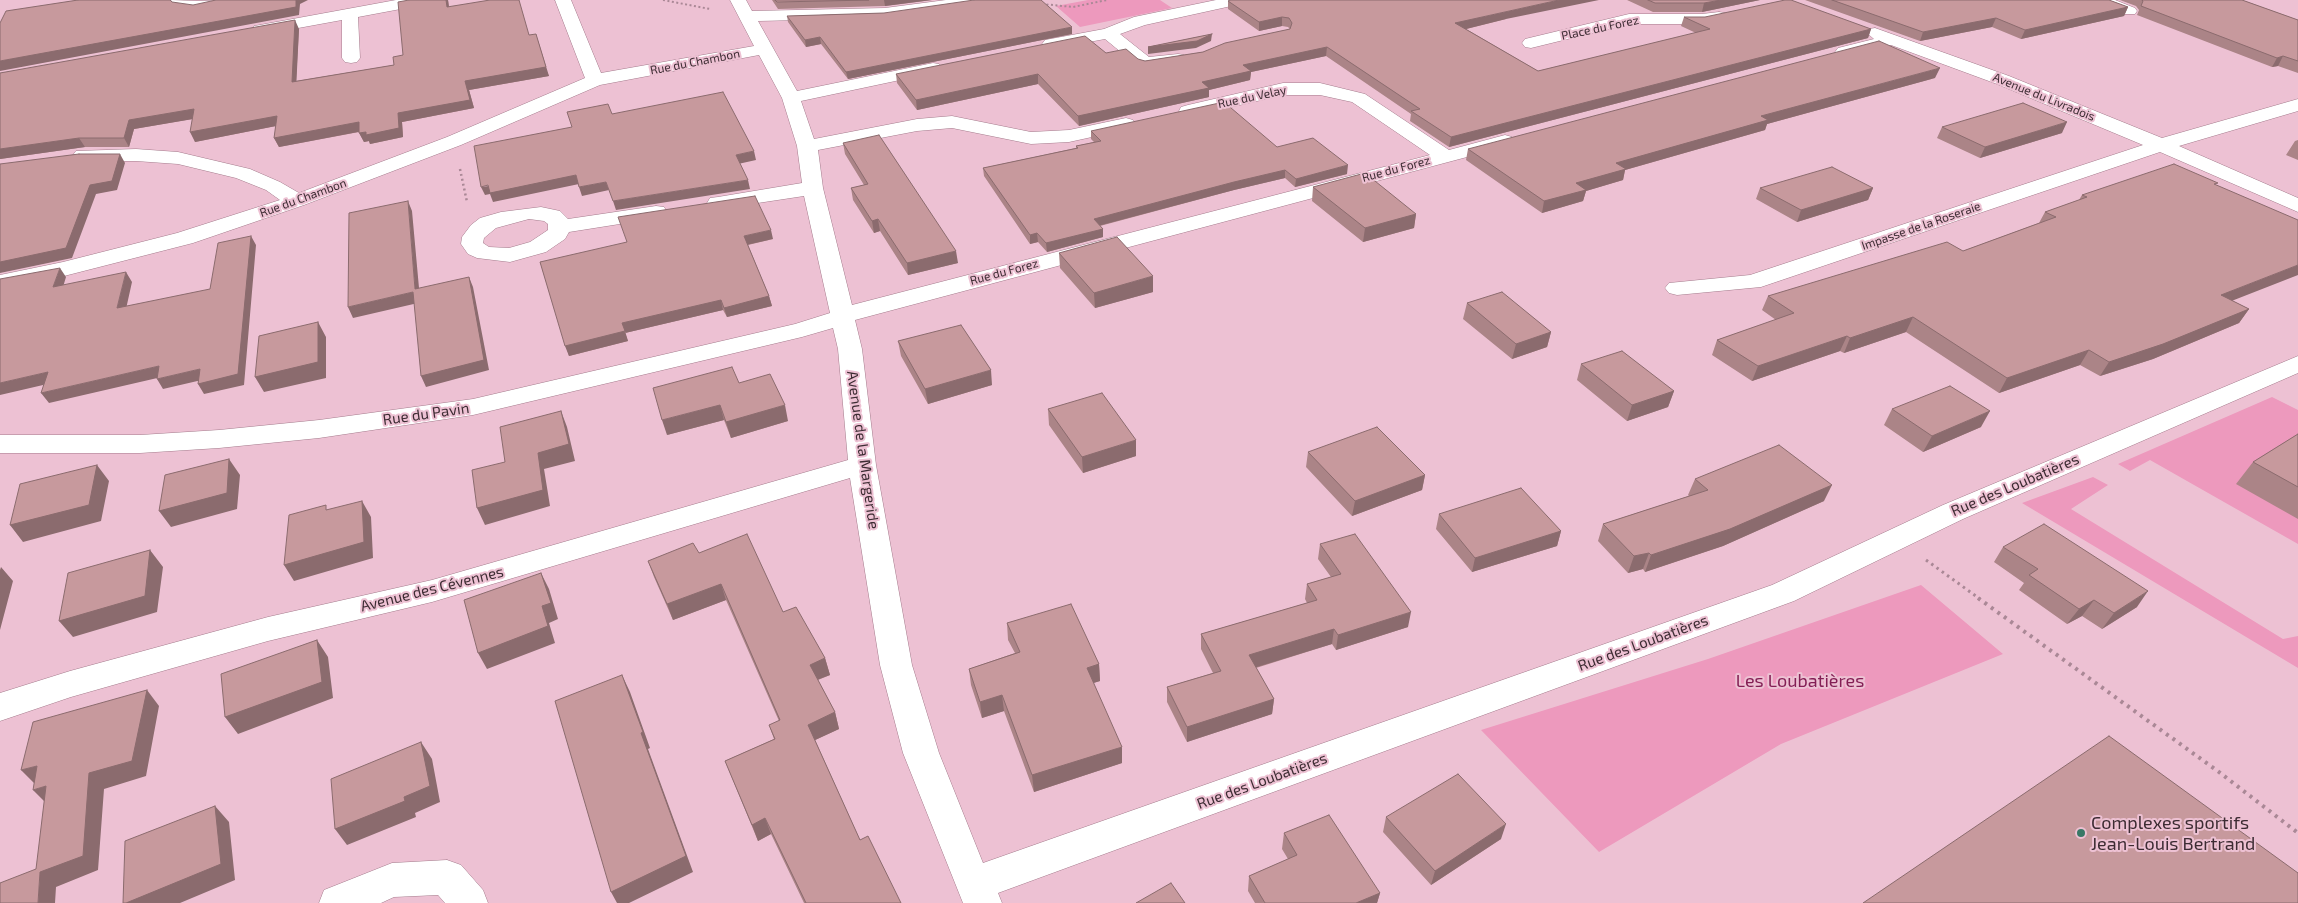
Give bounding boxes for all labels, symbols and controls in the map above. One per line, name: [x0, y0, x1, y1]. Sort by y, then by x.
street label: Place du Forez: [1560, 13, 1640, 43]
street label: Rue du Chambon: [649, 46, 741, 78]
street label: Avenue du Livradois: [1991, 70, 2097, 124]
street label: Rue du Velay: [1216, 83, 1288, 111]
street label: Rue du Forez: [1360, 153, 1432, 185]
street label: Rue du Chambon: [258, 176, 348, 220]
street label: Impasse de la Roseraie: [1860, 199, 1982, 253]
street label: Rue du Forez: [968, 256, 1040, 288]
street label: Avenue de la Margeride: [843, 370, 883, 530]
street label: Rue du Pavin: [382, 399, 470, 429]
street label: Rue des Loubatières: [1948, 450, 2082, 520]
street label: Avenue des Cévennes: [359, 563, 505, 615]
street label: Rue des Loubatières: [1575, 611, 1711, 675]
park label: Les Loubatières: [1736, 670, 1864, 692]
street label: Rue des Loubatières: [1194, 749, 1330, 813]
place label: Complexes sportifs Jean-Louis Bertrand: [2091, 812, 2255, 854]
marker: Complexes sportifs Jean-Louis Bertrand: [2075, 827, 2087, 839]

